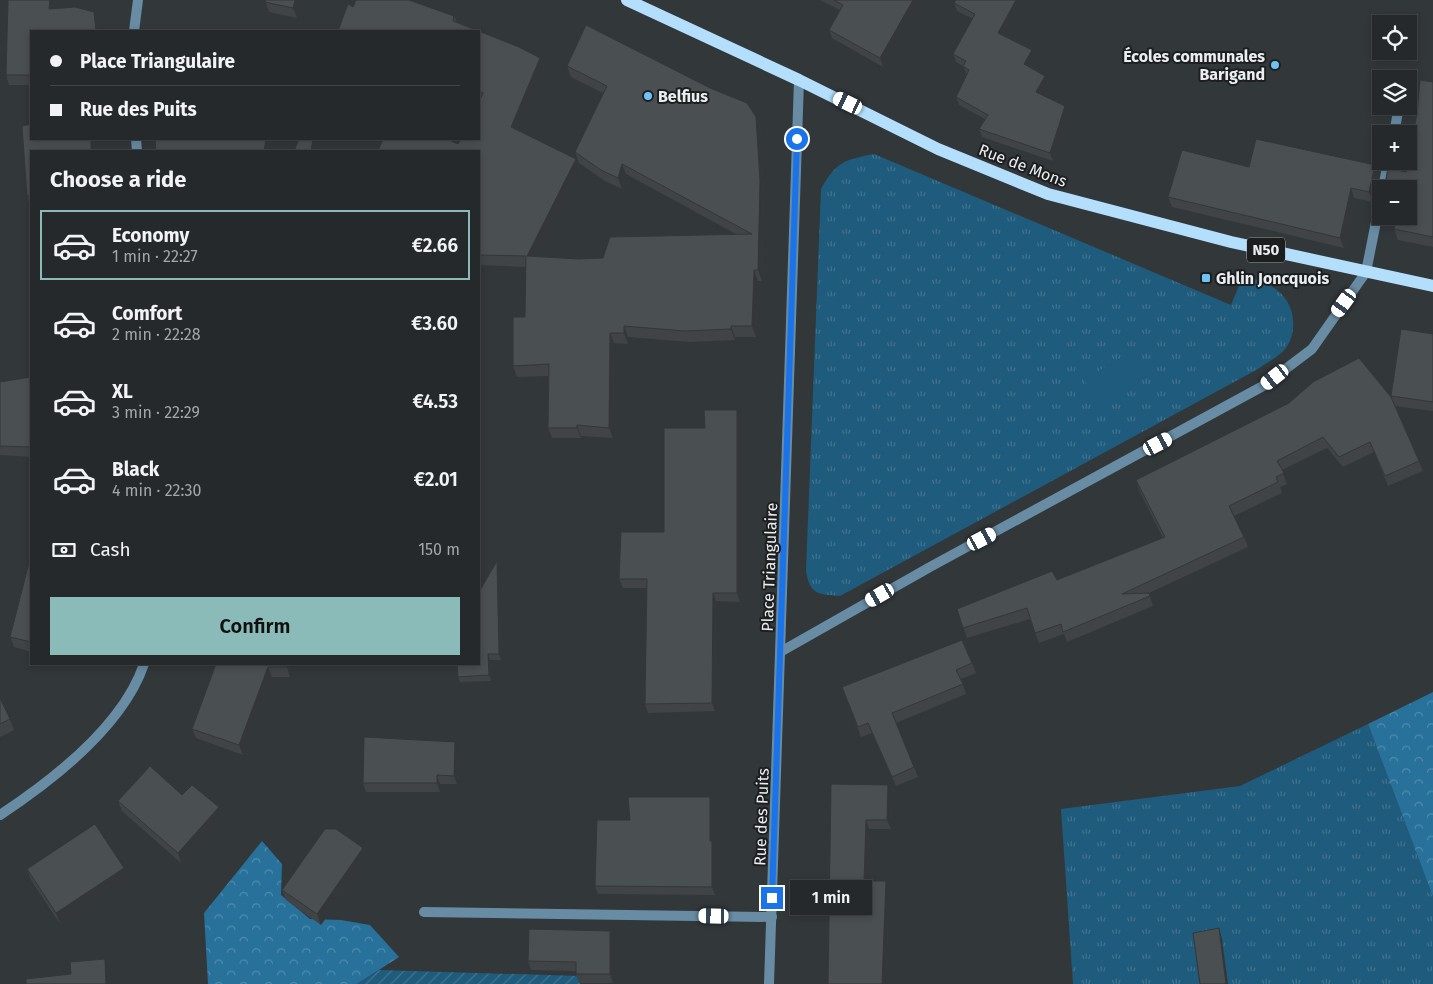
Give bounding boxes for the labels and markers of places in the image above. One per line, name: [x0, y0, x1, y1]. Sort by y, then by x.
place label: Écoles communales Barigand: [1123, 46, 1265, 84]
marker: Écoles communales Barigand: [1269, 59, 1281, 71]
place label: Belfius: [658, 87, 708, 106]
marker: Belfius: [642, 90, 654, 102]
place label: Ghlin Joncquois: [1216, 269, 1329, 288]
marker: Ghlin Joncquois: [1200, 272, 1212, 284]

